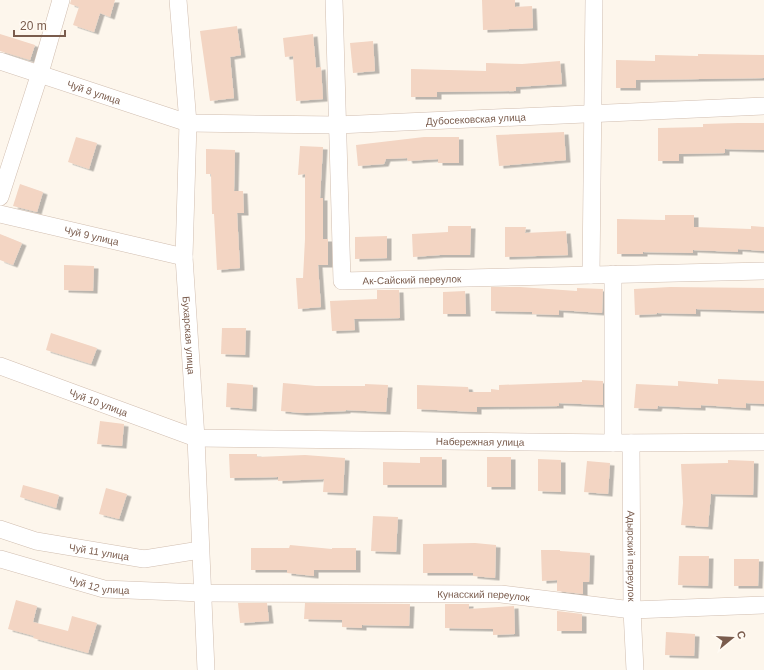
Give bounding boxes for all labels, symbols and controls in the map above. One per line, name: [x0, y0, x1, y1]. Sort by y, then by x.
scale bar: [14, 12, 65, 38]
text: 20 m: [20, 19, 47, 33]
street label: Чуй 8 улица: [66, 79, 123, 107]
street label: Дубосековская улица: [426, 112, 527, 127]
street label: Чуй 9 улица: [63, 224, 120, 248]
street label: Ак-Сайский переулок: [362, 273, 462, 287]
street label: Бухарская улица: [181, 296, 197, 375]
street label: Чуй 10 улица: [68, 387, 130, 419]
street label: Набережная улица: [436, 436, 525, 448]
street label: Адырский переулок: [625, 510, 637, 602]
street label: Чуй 11 улица: [68, 542, 130, 563]
street label: Чуй 12 улица: [68, 574, 130, 596]
street label: Кунасский переулок: [437, 589, 531, 604]
north arrow: [712, 618, 752, 658]
text: С: [735, 629, 748, 641]

